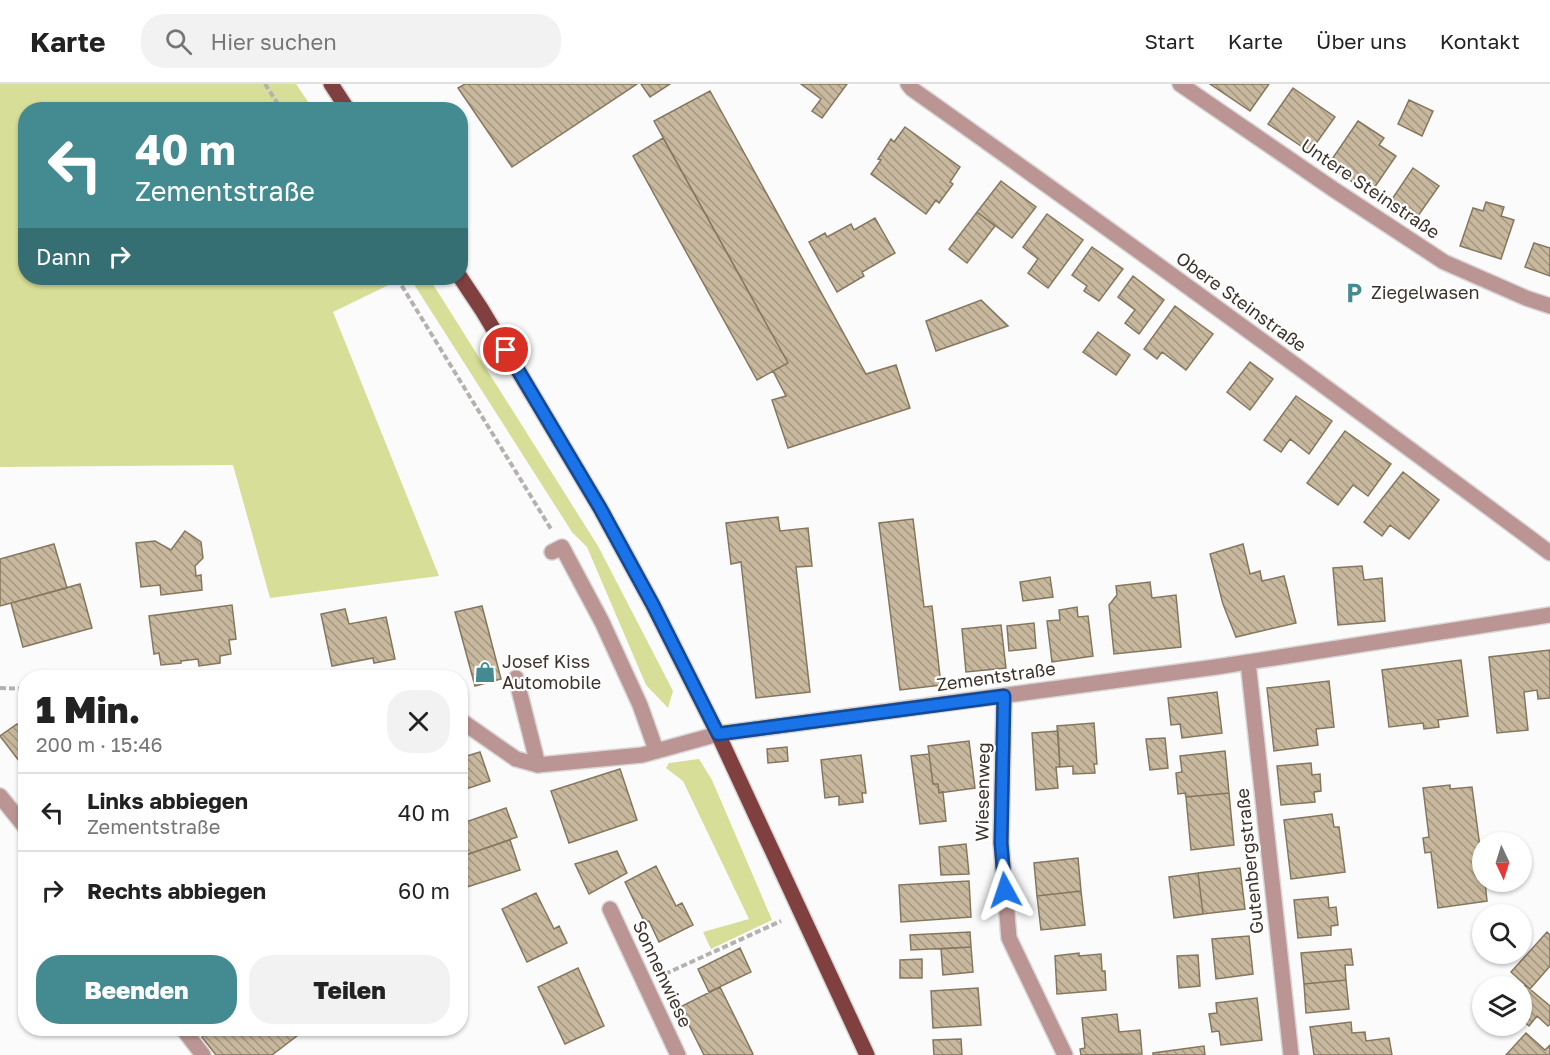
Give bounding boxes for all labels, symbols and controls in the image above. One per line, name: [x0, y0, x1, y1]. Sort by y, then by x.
search box: [141, 14, 561, 68]
text: Karte: [30, 25, 105, 58]
icon: search: [162, 25, 195, 58]
text: Hier suchen: [210, 28, 337, 55]
text: Start: [1144, 28, 1195, 54]
text: Karte: [1228, 28, 1283, 54]
text: Über uns: [1316, 28, 1407, 54]
text: Kontakt: [1440, 28, 1520, 54]
text: 40 m: [135, 124, 236, 174]
icon: left: [36, 126, 114, 204]
street label: Untere Steinstraße: [1297, 134, 1444, 243]
text: Zementstraße: [135, 175, 315, 207]
icon: right: [103, 240, 136, 273]
text: Dann: [36, 243, 91, 270]
street label: Obere Steinstraße: [1172, 246, 1311, 356]
parking icon: Ziegelwasen: [1342, 281, 1366, 305]
place label: Ziegelwasen: [1371, 281, 1480, 303]
pin: [480, 324, 531, 375]
icon: arrive: [489, 333, 522, 366]
place label: Josef Kiss Automobile: [502, 650, 601, 693]
street label: Zementstraße: [935, 657, 1057, 695]
shop icon: Josef Kiss Automobile: [473, 660, 497, 684]
text: 1 Min.: [36, 688, 140, 731]
button: close: [387, 690, 450, 753]
text: 200 m · 15:46: [36, 732, 163, 756]
street label: Wiesenweg: [970, 742, 994, 842]
text: Links abbiegen: [87, 787, 248, 814]
street label: Gutenbergstraße: [1230, 787, 1268, 935]
icon: left: [36, 796, 69, 829]
text: 40 m: [398, 799, 450, 826]
text: Zementstraße: [87, 814, 220, 838]
north arrow: [1472, 832, 1532, 892]
map controls: [1472, 832, 1532, 1036]
position arrow: [973, 858, 1037, 922]
icon: right: [36, 874, 69, 907]
text: Rechts abbiegen: [87, 877, 266, 904]
text: 60 m: [398, 877, 450, 904]
button: search: [1472, 904, 1532, 964]
street label: Sonnenwiese: [629, 917, 697, 1031]
button: Beenden: [36, 955, 237, 1024]
button: Teilen: [249, 955, 450, 1024]
button: layers: [1472, 976, 1532, 1036]

